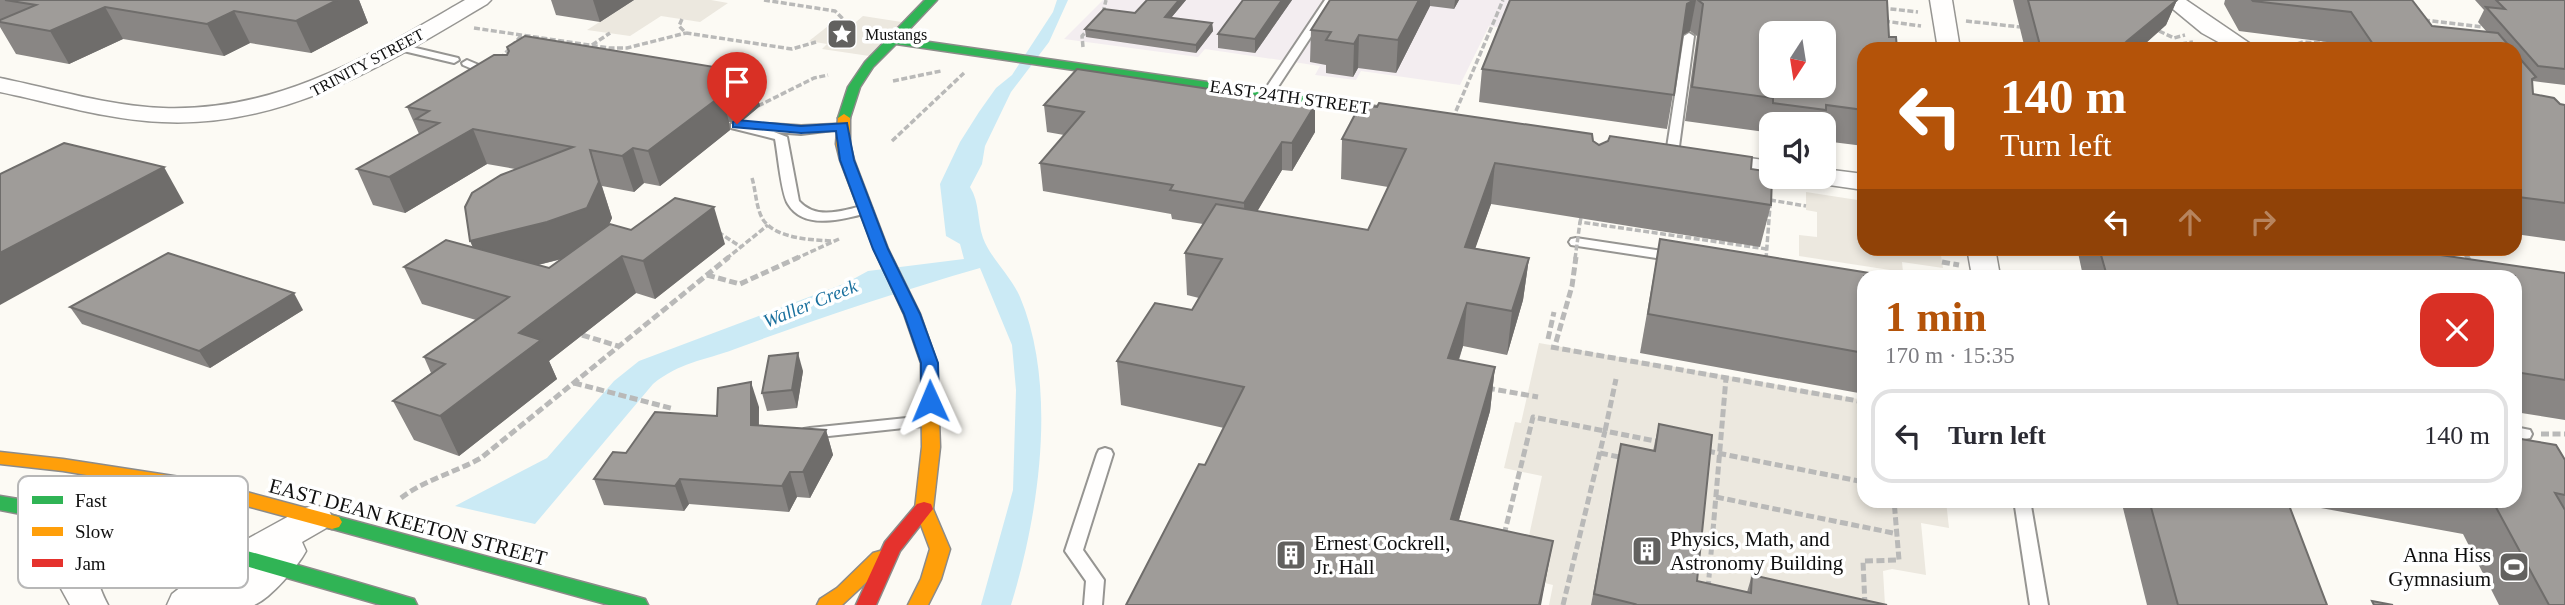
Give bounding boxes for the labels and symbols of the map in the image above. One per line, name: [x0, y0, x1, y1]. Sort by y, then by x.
place icon: Mustangs: [825, 17, 859, 51]
north arrow: [1759, 21, 1836, 98]
street label: TRINITY STREET: [308, 25, 427, 100]
place label: Mustangs: [865, 26, 927, 44]
pin: [707, 52, 767, 124]
street label: EAST 24TH STREET: [1209, 76, 1371, 118]
water label: Waller Creek: [760, 275, 861, 332]
position arrow: [893, 364, 967, 438]
street label: EAST DEAN KEETON STREET: [266, 473, 550, 571]
legend: [18, 476, 248, 588]
text: Fast: [75, 490, 107, 511]
text: Slow: [75, 521, 114, 542]
place label: Physics, Math, and Astronomy Building: [1670, 527, 1844, 575]
place label: Ernest Cockrell, Jr. Hall: [1314, 531, 1450, 579]
building icon: Physics, Math, and Astronomy Building: [1630, 534, 1664, 568]
building icon: Ernest Cockrell, Jr. Hall: [1274, 538, 1308, 572]
place label: Anna Hiss Gymnasium: [2388, 543, 2491, 591]
sports icon: Anna Hiss Gymnasium: [2497, 550, 2531, 584]
text: Jam: [75, 553, 106, 574]

